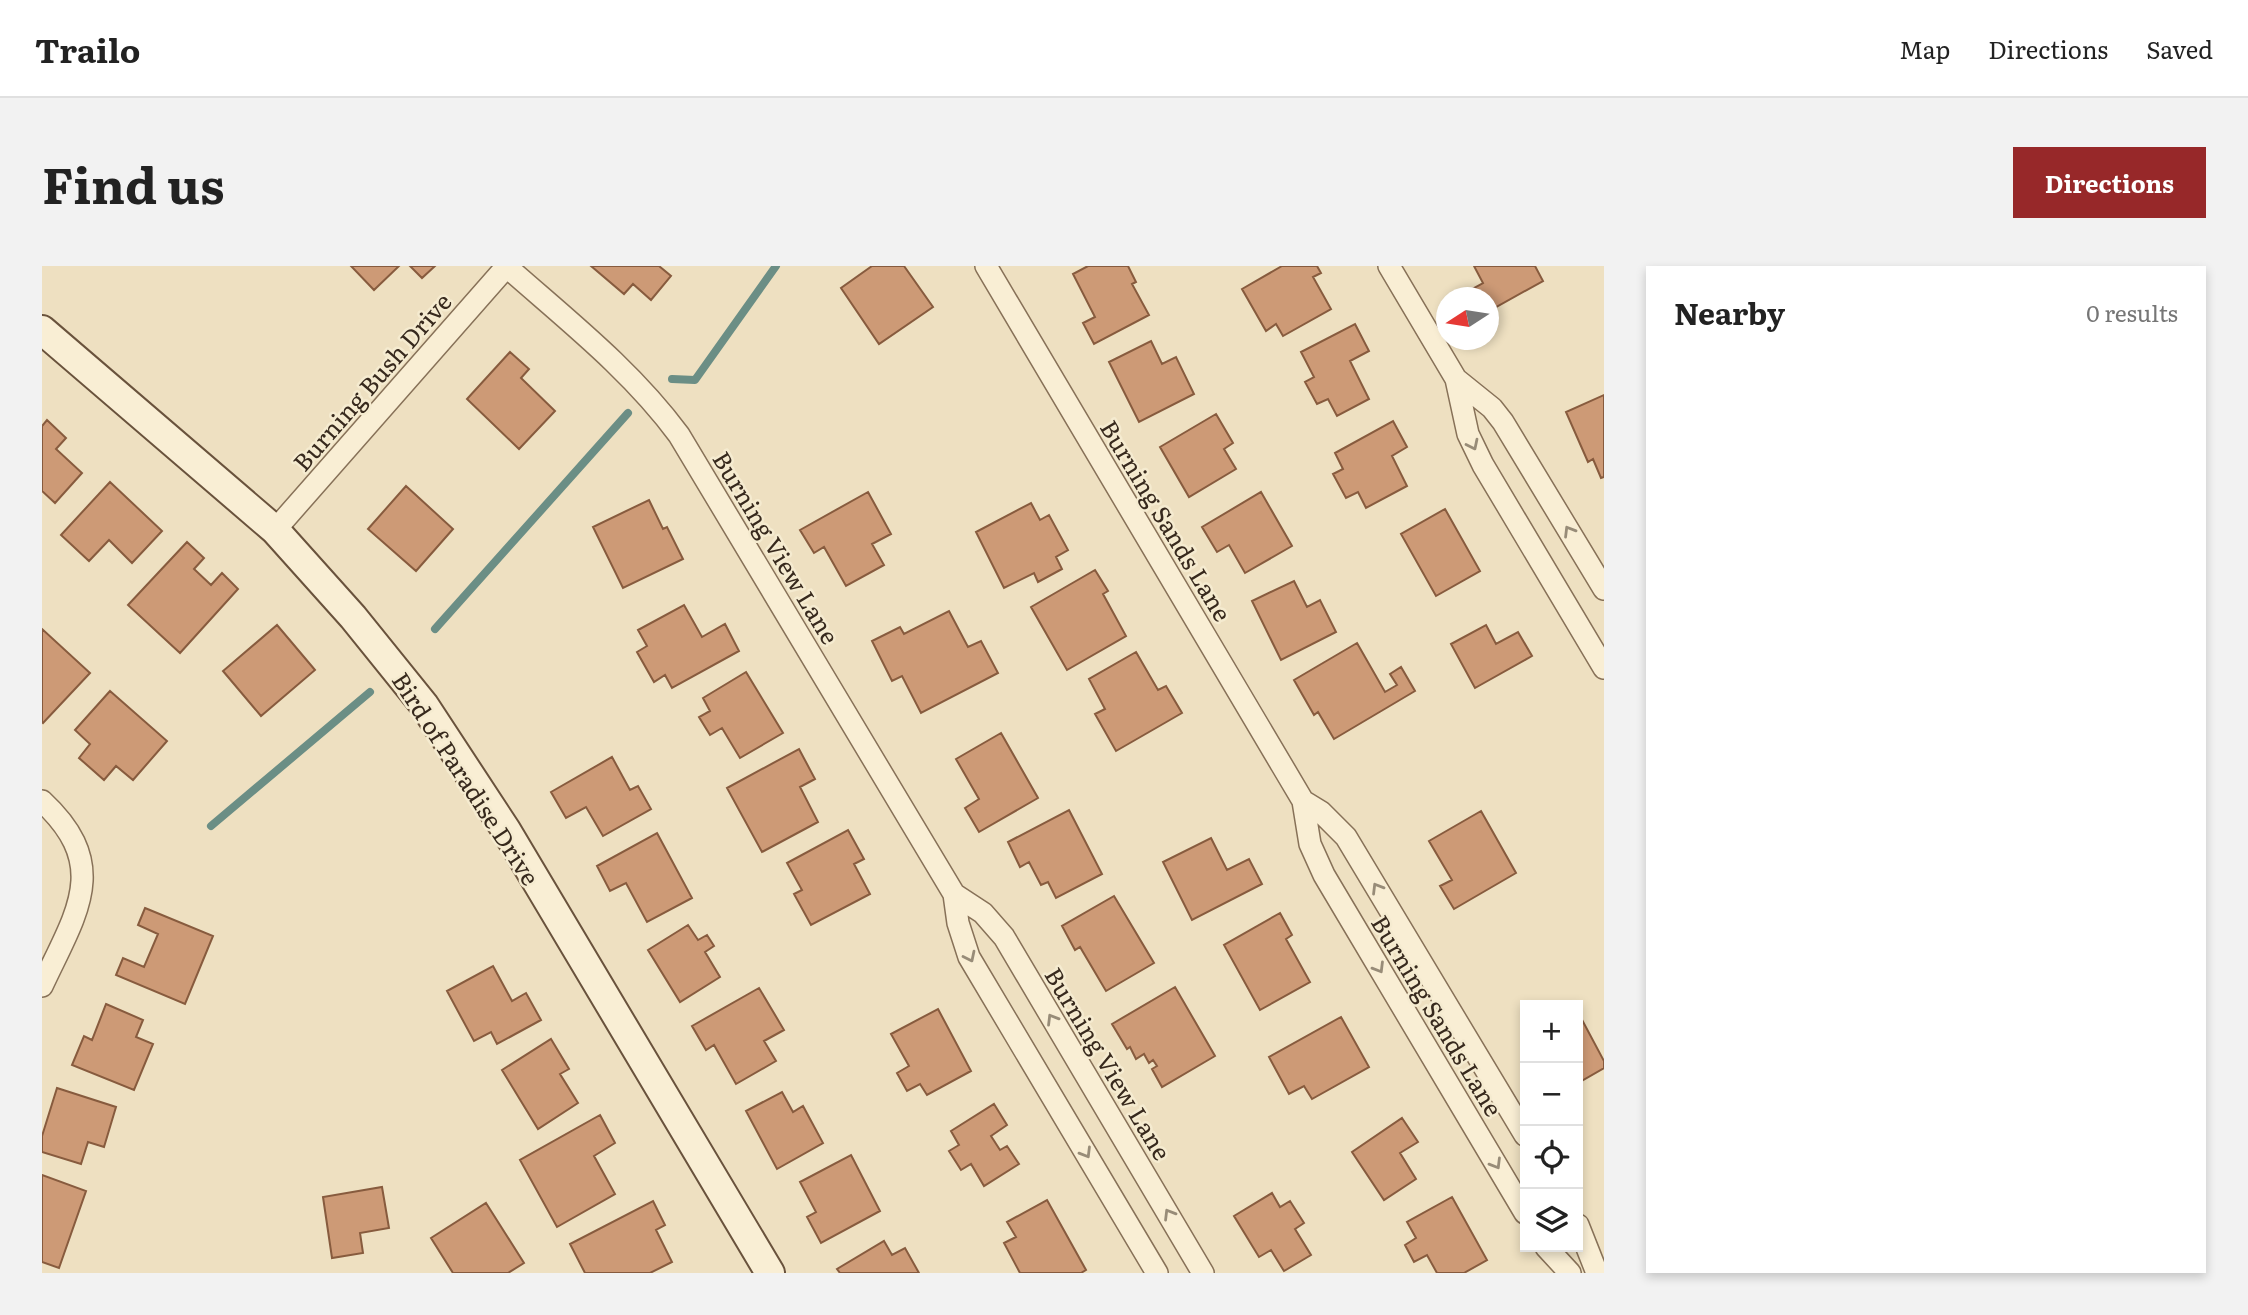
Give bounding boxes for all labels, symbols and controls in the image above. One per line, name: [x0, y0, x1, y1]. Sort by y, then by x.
text: Trailo: [35, 24, 140, 73]
text: Map: [1899, 31, 1950, 66]
text: Directions: [1988, 31, 2108, 66]
text: Saved: [2146, 31, 2213, 66]
text: Find us: [42, 146, 225, 219]
button: Directions: [2013, 147, 2206, 218]
street label: Burning Bush Drive: [284, 284, 458, 478]
north arrow: [1436, 287, 1499, 350]
text: Nearby: [1674, 290, 1785, 334]
text: 0 results: [2086, 295, 2178, 329]
street label: Burning Sands Lane: [1093, 413, 1241, 627]
one-way arrow: [1465, 438, 1479, 450]
street label: Burning View Lane: [705, 444, 849, 650]
one-way arrow: [1564, 525, 1577, 538]
street label: Bird of Paradise Drive: [385, 665, 549, 891]
one-way arrow: [1372, 882, 1385, 895]
street label: Burning Sands Lane: [1364, 908, 1512, 1122]
one-way arrow: [962, 950, 976, 962]
street label: Burning View Lane: [1037, 960, 1181, 1166]
one-way arrow: [1371, 961, 1384, 974]
map controls: [1520, 1000, 1583, 1252]
button: +: [1520, 1000, 1583, 1063]
one-way arrow: [1047, 1013, 1060, 1026]
button: −: [1520, 1063, 1583, 1126]
button: locate: [1520, 1126, 1583, 1189]
one-way arrow: [1078, 1146, 1091, 1159]
one-way arrow: [1488, 1156, 1501, 1169]
button: layers: [1520, 1189, 1583, 1252]
one-way arrow: [1164, 1209, 1177, 1222]

